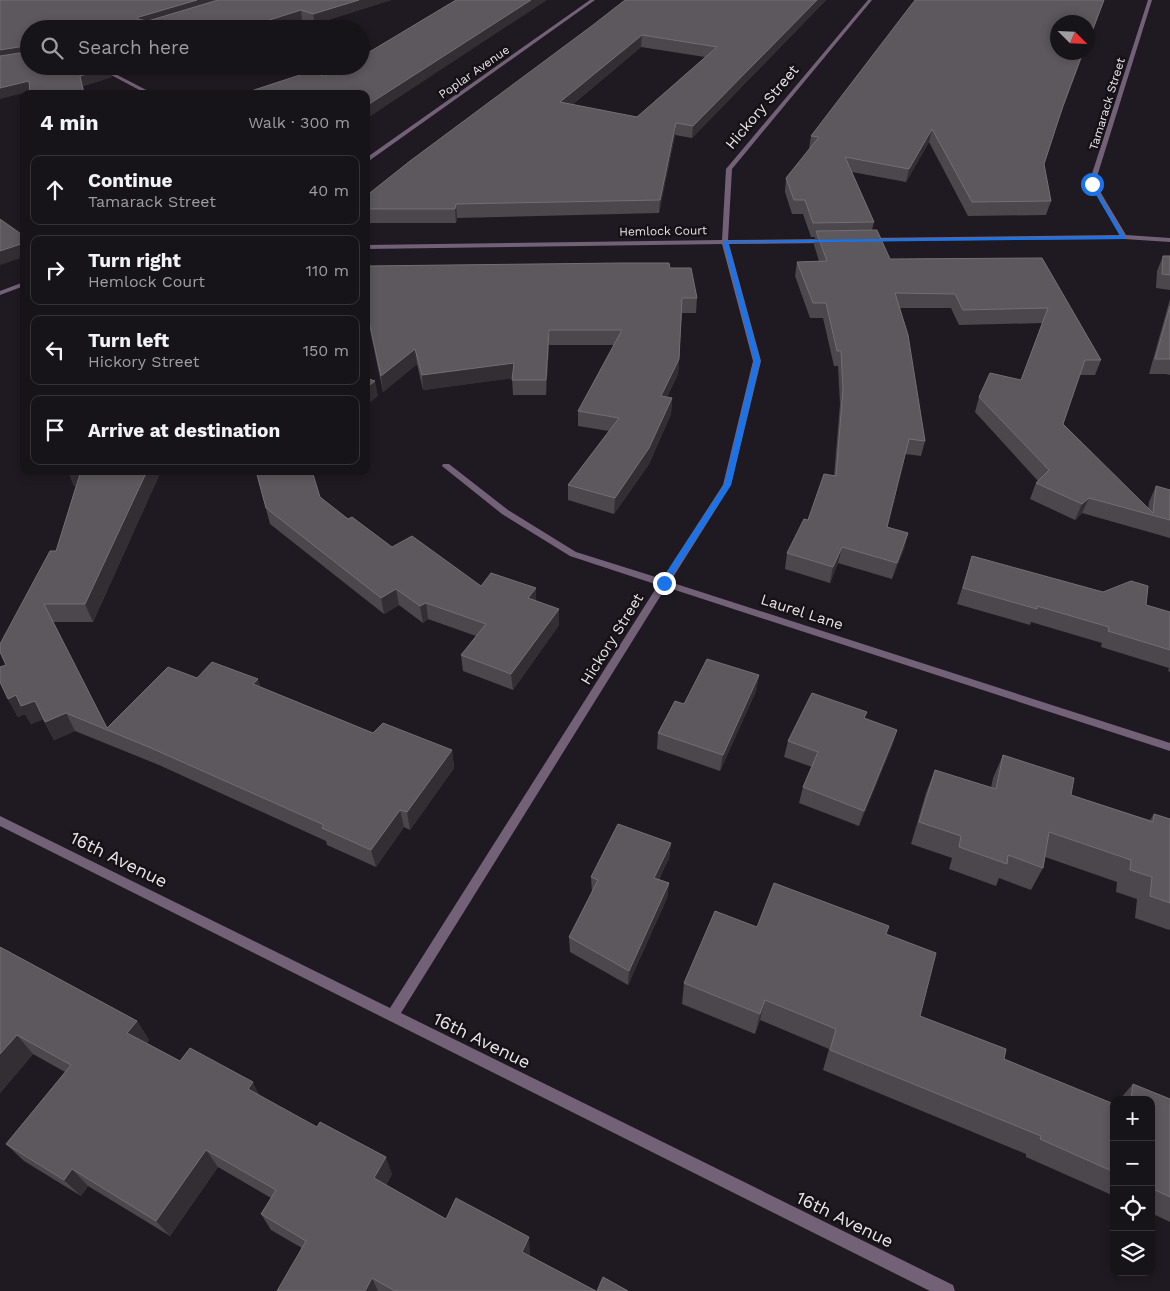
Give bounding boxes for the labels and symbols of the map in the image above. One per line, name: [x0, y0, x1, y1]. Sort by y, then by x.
north arrow: [1050, 15, 1095, 60]
street label: Poplar Avenue: [436, 42, 512, 102]
street label: Tamarack Street: [1086, 56, 1128, 152]
street label: Hickory Street: [722, 61, 803, 153]
route start: [1081, 173, 1104, 196]
street label: Hemlock Court: [619, 223, 707, 239]
route end: [653, 572, 676, 595]
street label: Hickory Street: [577, 589, 648, 688]
street label: Laurel Lane: [758, 590, 846, 634]
street label: 16th Avenue: [67, 826, 171, 892]
street label: 16th Avenue: [430, 1007, 534, 1073]
street label: 16th Avenue: [793, 1186, 897, 1252]

